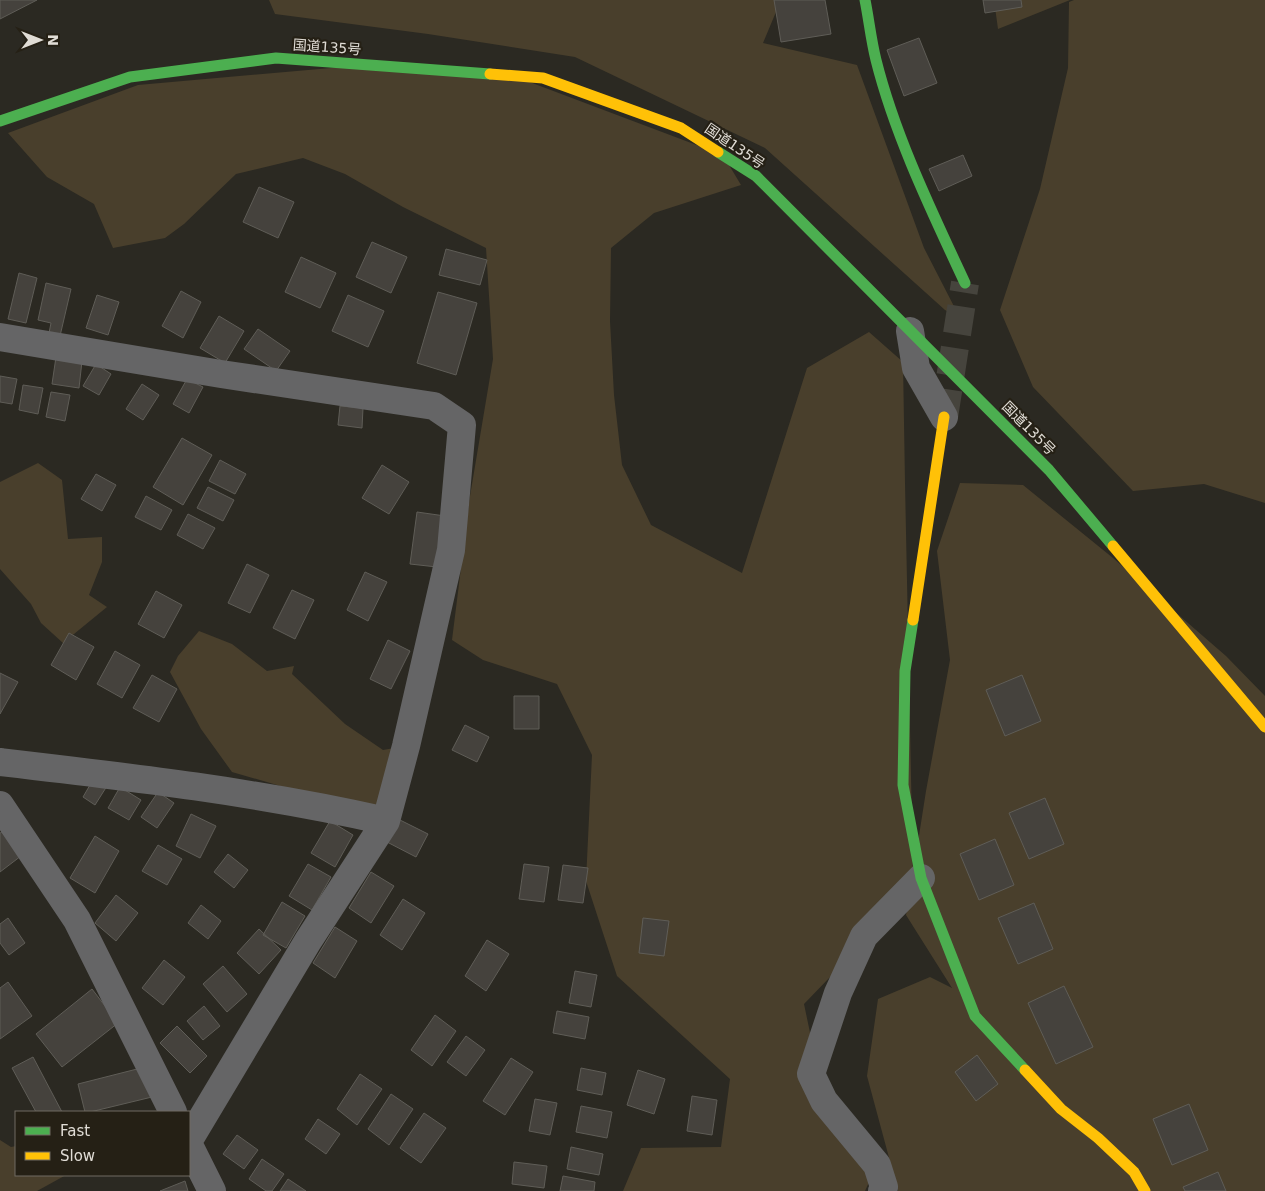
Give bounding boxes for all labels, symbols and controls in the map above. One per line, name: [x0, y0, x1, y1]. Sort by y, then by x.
north arrow: [15, 15, 65, 65]
text: N: [45, 34, 61, 46]
street label: 国道135号: [292, 37, 362, 57]
street label: 国道135号: [702, 120, 768, 172]
street label: 国道135号: [999, 398, 1059, 458]
legend: [15, 1111, 190, 1176]
text: Fast: [60, 1122, 90, 1140]
text: Slow: [60, 1147, 95, 1165]

